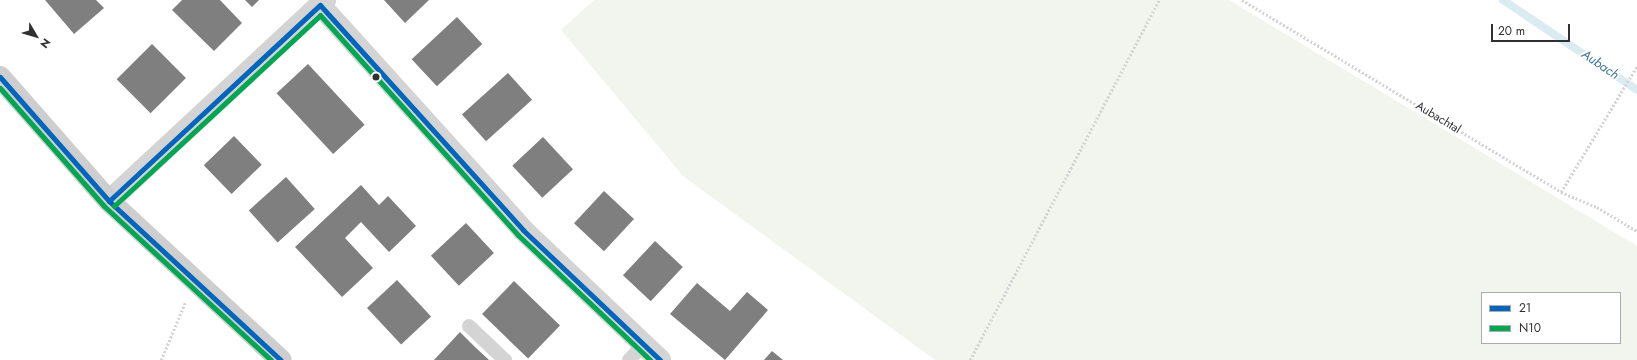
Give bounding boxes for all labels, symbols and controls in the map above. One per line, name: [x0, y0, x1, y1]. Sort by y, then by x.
north arrow: [16, 16, 56, 56]
scale bar: [1493, 16, 1572, 42]
text: 20 m: [1498, 22, 1525, 40]
text: N: [36, 35, 54, 52]
water label: Aubach: [1578, 47, 1622, 83]
unlabelled marker: [371, 72, 381, 82]
street label: Aubachtal: [1413, 99, 1463, 137]
legend: [1481, 292, 1621, 344]
text: 21: [1519, 299, 1531, 317]
text: N10: [1519, 319, 1541, 337]

